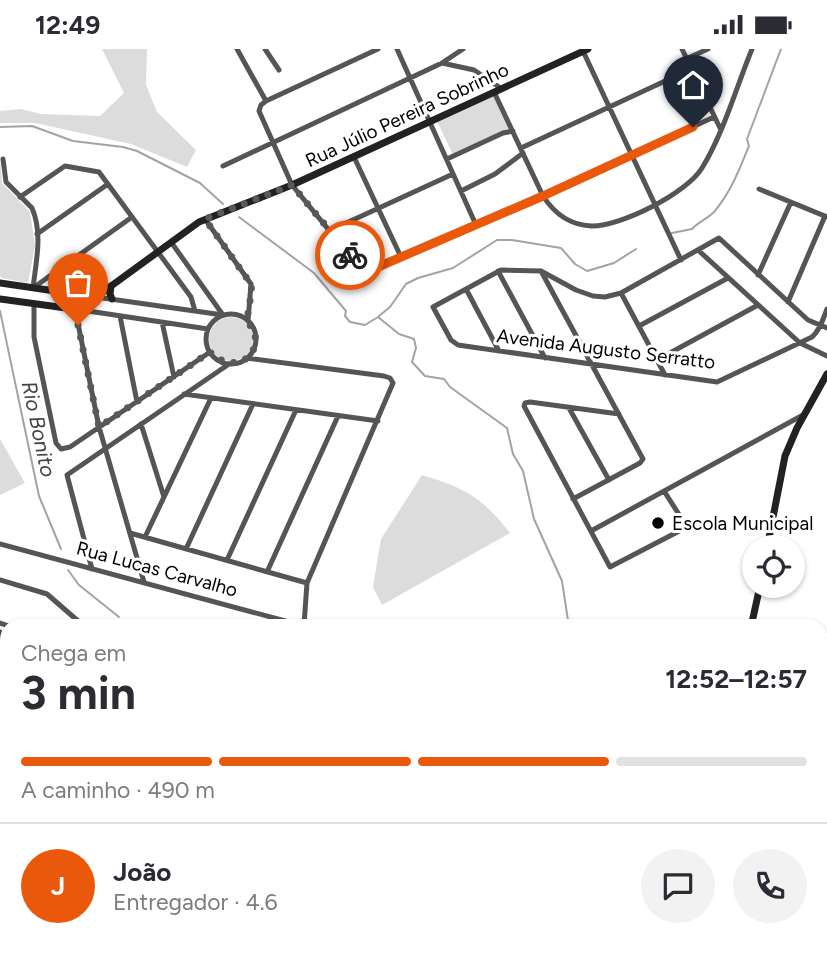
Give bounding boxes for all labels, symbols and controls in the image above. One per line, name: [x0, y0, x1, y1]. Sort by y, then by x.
text: 12:49: [35, 9, 100, 41]
pin: [663, 55, 723, 127]
street label: Rua Júlio Pereira Sobrinho: [302, 58, 512, 172]
icon: home: [674, 66, 712, 104]
courier: [315, 220, 385, 290]
icon: bike: [331, 236, 369, 274]
pin: [48, 253, 108, 325]
icon: bag: [59, 264, 97, 302]
street label: Avenida Augusto Serratto: [495, 324, 717, 374]
water label: Rio Bonito: [17, 379, 61, 479]
place label: Escola Municipal: [672, 512, 813, 535]
marker: Escola Municipal: [650, 515, 666, 531]
map controls: [742, 535, 805, 598]
button: locate: [742, 535, 805, 598]
street label: Rua Lucas Carvalho: [74, 536, 240, 602]
text: Chega em: [21, 639, 126, 667]
text: 12:52–12:57: [665, 663, 807, 695]
text: 3 min: [21, 665, 136, 721]
text: A caminho · 490 m: [21, 776, 215, 804]
button: chat: [641, 849, 715, 923]
button: phone: [733, 849, 807, 923]
text: João: [113, 856, 171, 888]
text: J: [51, 870, 65, 902]
text: Entregador · 4.6: [113, 888, 278, 916]

